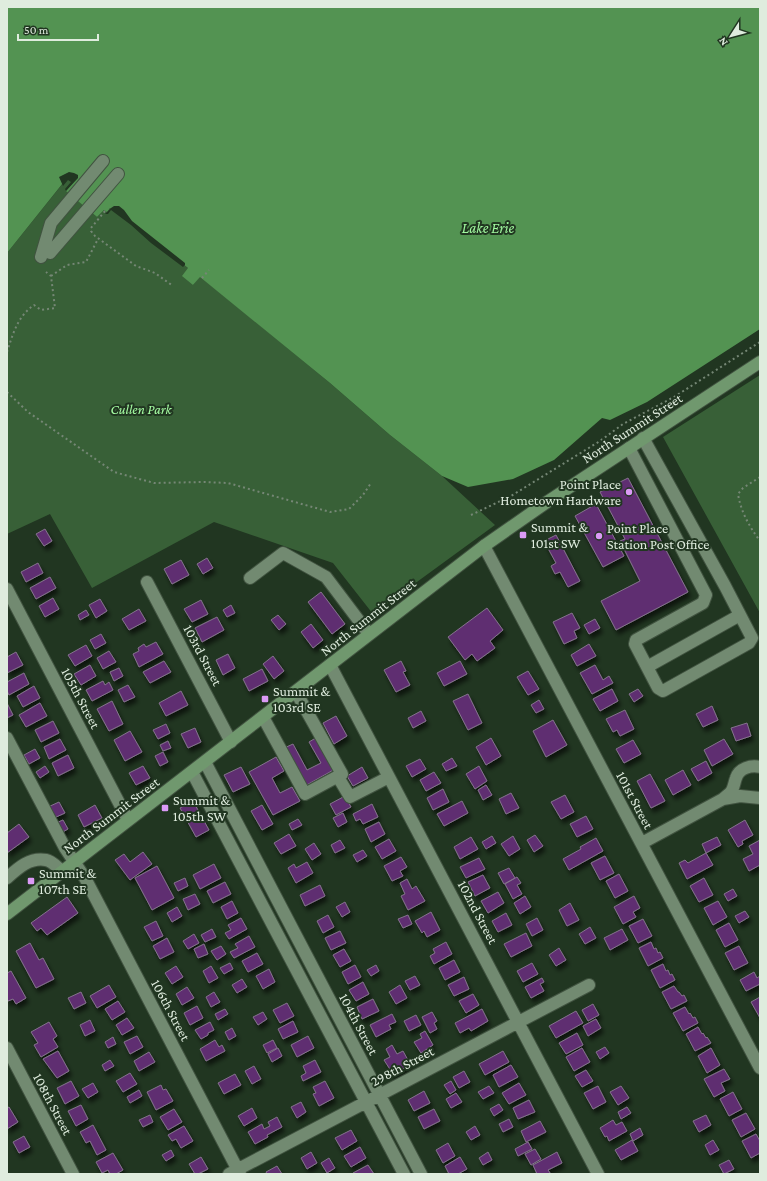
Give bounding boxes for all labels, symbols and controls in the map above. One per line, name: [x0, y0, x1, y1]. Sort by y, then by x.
scale bar: [18, 16, 98, 42]
north arrow: [711, 16, 751, 56]
text: 50 m: [24, 23, 49, 37]
text: N: [716, 35, 730, 48]
water label: Lake Erie: [462, 220, 515, 236]
street label: North Summit Street: [579, 390, 685, 466]
park label: Cullen Park: [110, 401, 173, 417]
place label: Point Place Hometown Hardware: [500, 476, 621, 508]
marker: Point Place Hometown Hardware: [624, 487, 634, 497]
place label: Summit & 101st SW: [531, 519, 588, 551]
place label: Point Place Station Post Office: [607, 520, 709, 552]
marker: Summit & 101st SW: [518, 530, 528, 540]
marker: Point Place Station Post Office: [594, 531, 604, 541]
street label: North Summit Street: [317, 575, 419, 659]
street label: 103rd Street: [180, 622, 226, 688]
street label: 105th Street: [58, 665, 104, 732]
place label: Summit & 103rd SE: [273, 683, 330, 715]
marker: Summit & 103rd SE: [260, 694, 270, 704]
street label: 101st Street: [613, 769, 657, 832]
street label: North Summit Street: [60, 773, 162, 856]
place label: Summit & 105th SW: [173, 792, 230, 824]
marker: Summit & 105th SW: [160, 803, 170, 813]
place label: Summit & 107th SE: [39, 865, 96, 897]
marker: Summit & 107th SE: [26, 876, 36, 886]
street label: 102nd Street: [455, 878, 502, 947]
street label: 106th Street: [148, 977, 194, 1044]
street label: 104th Street: [336, 991, 382, 1058]
street label: 298th Street: [368, 1043, 436, 1089]
street label: 108th Street: [30, 1070, 76, 1138]

